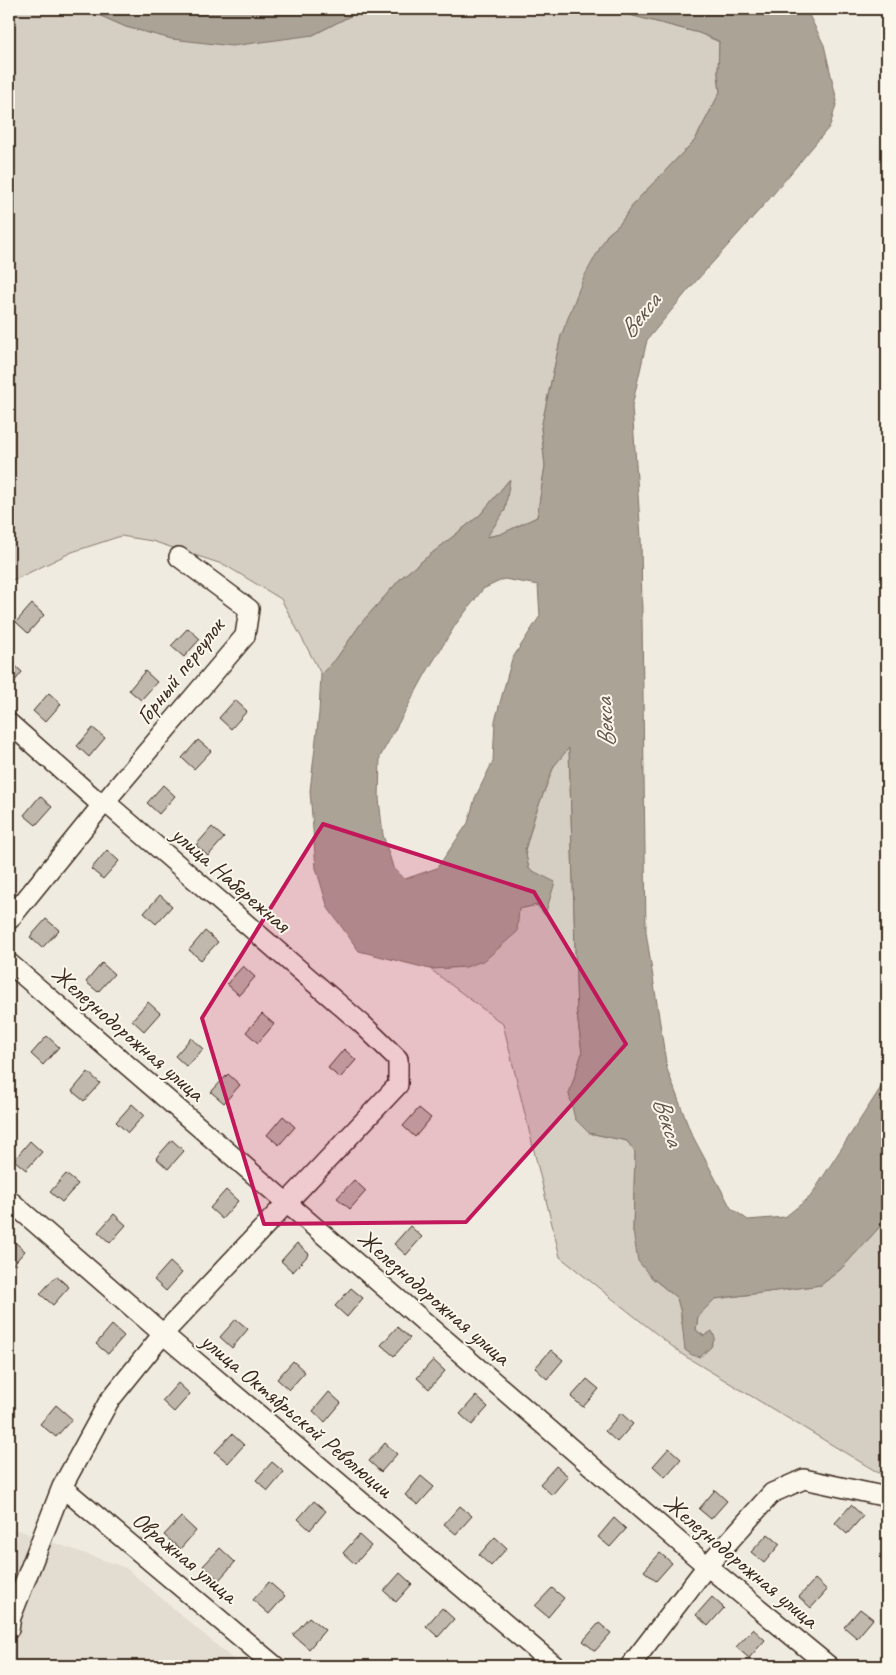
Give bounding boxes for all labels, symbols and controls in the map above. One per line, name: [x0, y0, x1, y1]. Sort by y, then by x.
water label: Векса: [612, 285, 669, 345]
street label: Горный переулок: [129, 610, 232, 730]
water label: Векса: [587, 695, 623, 748]
street label: улица Набережная: [164, 818, 298, 940]
street label: Железнодорожная улица: [45, 958, 212, 1109]
water label: Векса: [645, 1093, 691, 1151]
street label: Железнодорожная улица: [351, 1222, 518, 1373]
street label: улица Октябрьской Революции: [193, 1324, 400, 1505]
street label: Железнодорожная улица: [657, 1487, 826, 1635]
street label: Овражная улица: [126, 1504, 245, 1611]

